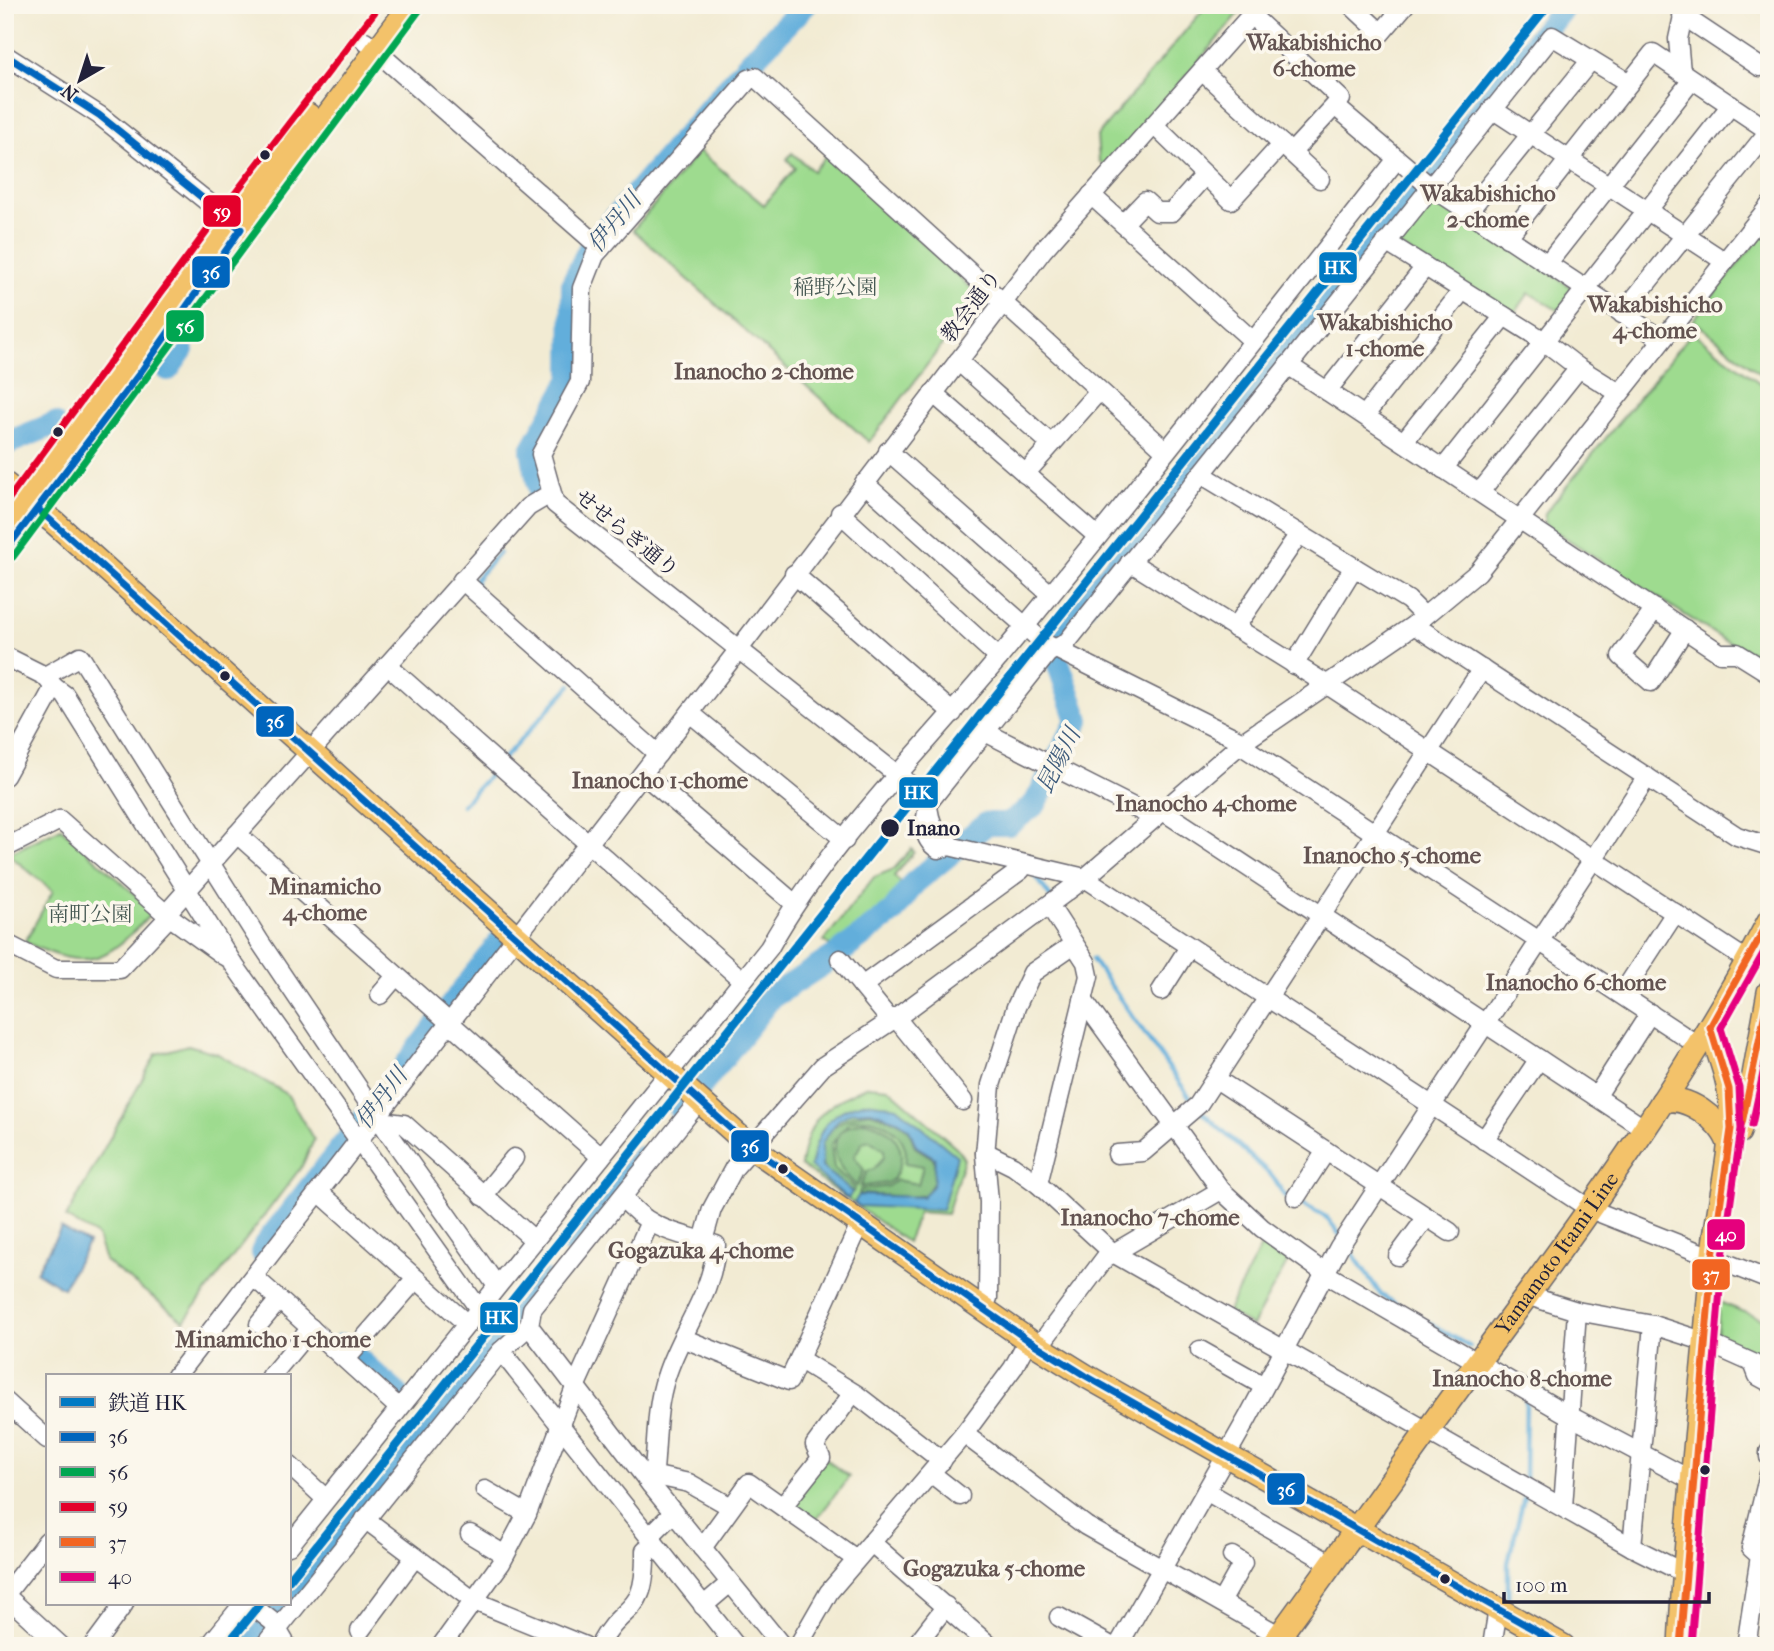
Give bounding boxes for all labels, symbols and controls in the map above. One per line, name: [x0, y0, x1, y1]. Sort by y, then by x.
district label: Wakabishicho 6-chome: [1245, 29, 1382, 82]
north arrow: [46, 46, 116, 116]
text: N: [57, 79, 82, 106]
unlabelled marker: [258, 148, 272, 162]
district label: Wakabishicho 2-chome: [1419, 180, 1556, 233]
water label: 伊丹川: [582, 185, 648, 258]
line badge: 59: [202, 194, 242, 228]
text: 59: [213, 201, 231, 223]
line badge: HK: [1318, 251, 1358, 284]
line badge: 36: [191, 255, 231, 289]
text: HK: [1324, 257, 1354, 279]
text: 36: [202, 262, 221, 284]
street label: 教会通り: [936, 265, 1006, 347]
park label: 稲野公園: [793, 275, 877, 299]
district label: Wakabishicho 4-chome: [1586, 291, 1723, 344]
line badge: 56: [165, 309, 205, 343]
district label: Wakabishicho 1-chome: [1316, 309, 1453, 362]
text: 56: [176, 316, 195, 338]
district label: Inanocho 2-chome: [674, 358, 855, 385]
unlabelled marker: [51, 425, 65, 439]
street label: せせらぎ通り: [570, 484, 684, 582]
unlabelled marker: [218, 669, 232, 683]
line badge: 36: [255, 705, 295, 738]
text: 36: [266, 711, 285, 733]
water label: 昆陽川: [1031, 721, 1087, 797]
district label: Inanocho 1-chome: [572, 767, 749, 794]
line badge: HK: [898, 776, 939, 809]
text: HK: [904, 782, 934, 804]
district label: Inanocho 4-chome: [1115, 790, 1297, 817]
place label: Inano: [907, 816, 960, 840]
marker: Inano: [879, 817, 901, 839]
district label: Inanocho 5-chome: [1303, 842, 1482, 869]
district label: Minamicho 4-chome: [269, 873, 381, 926]
park label: 南町公園: [48, 902, 132, 926]
district label: Inanocho 6-chome: [1486, 969, 1667, 996]
water label: 伊丹川: [350, 1060, 415, 1134]
line badge: 36: [730, 1129, 770, 1163]
text: 36: [741, 1136, 760, 1158]
unlabelled marker: [776, 1162, 790, 1176]
street label: Yamamoto Itami Line: [1490, 1168, 1624, 1340]
district label: Inanocho 7-chome: [1060, 1204, 1240, 1231]
line badge: 40: [1706, 1218, 1746, 1251]
text: 40: [1714, 1224, 1737, 1246]
district label: Gogazuka 4-chome: [608, 1237, 795, 1264]
line badge: 37: [1691, 1258, 1731, 1291]
text: 37: [1703, 1264, 1719, 1286]
line badge: HK: [479, 1301, 519, 1334]
text: HK: [485, 1307, 515, 1329]
district label: Minamicho 1-chome: [175, 1326, 372, 1353]
district label: Inanocho 8-chome: [1432, 1365, 1612, 1392]
legend: [46, 1374, 290, 1606]
text: 鉄道 HK: [108, 1391, 188, 1415]
text: 36: [108, 1425, 129, 1449]
text: 56: [108, 1461, 129, 1485]
unlabelled marker: [1698, 1463, 1712, 1477]
line badge: 36: [1266, 1472, 1306, 1506]
text: 36: [1277, 1479, 1296, 1501]
text: 59: [108, 1495, 128, 1519]
text: 37: [108, 1531, 127, 1555]
district label: Gogazuka 5-chome: [903, 1555, 1086, 1582]
scale bar: [1504, 1560, 1709, 1604]
text: 40: [108, 1565, 132, 1589]
unlabelled marker: [1438, 1572, 1452, 1586]
text: 100 m: [1515, 1573, 1568, 1597]

